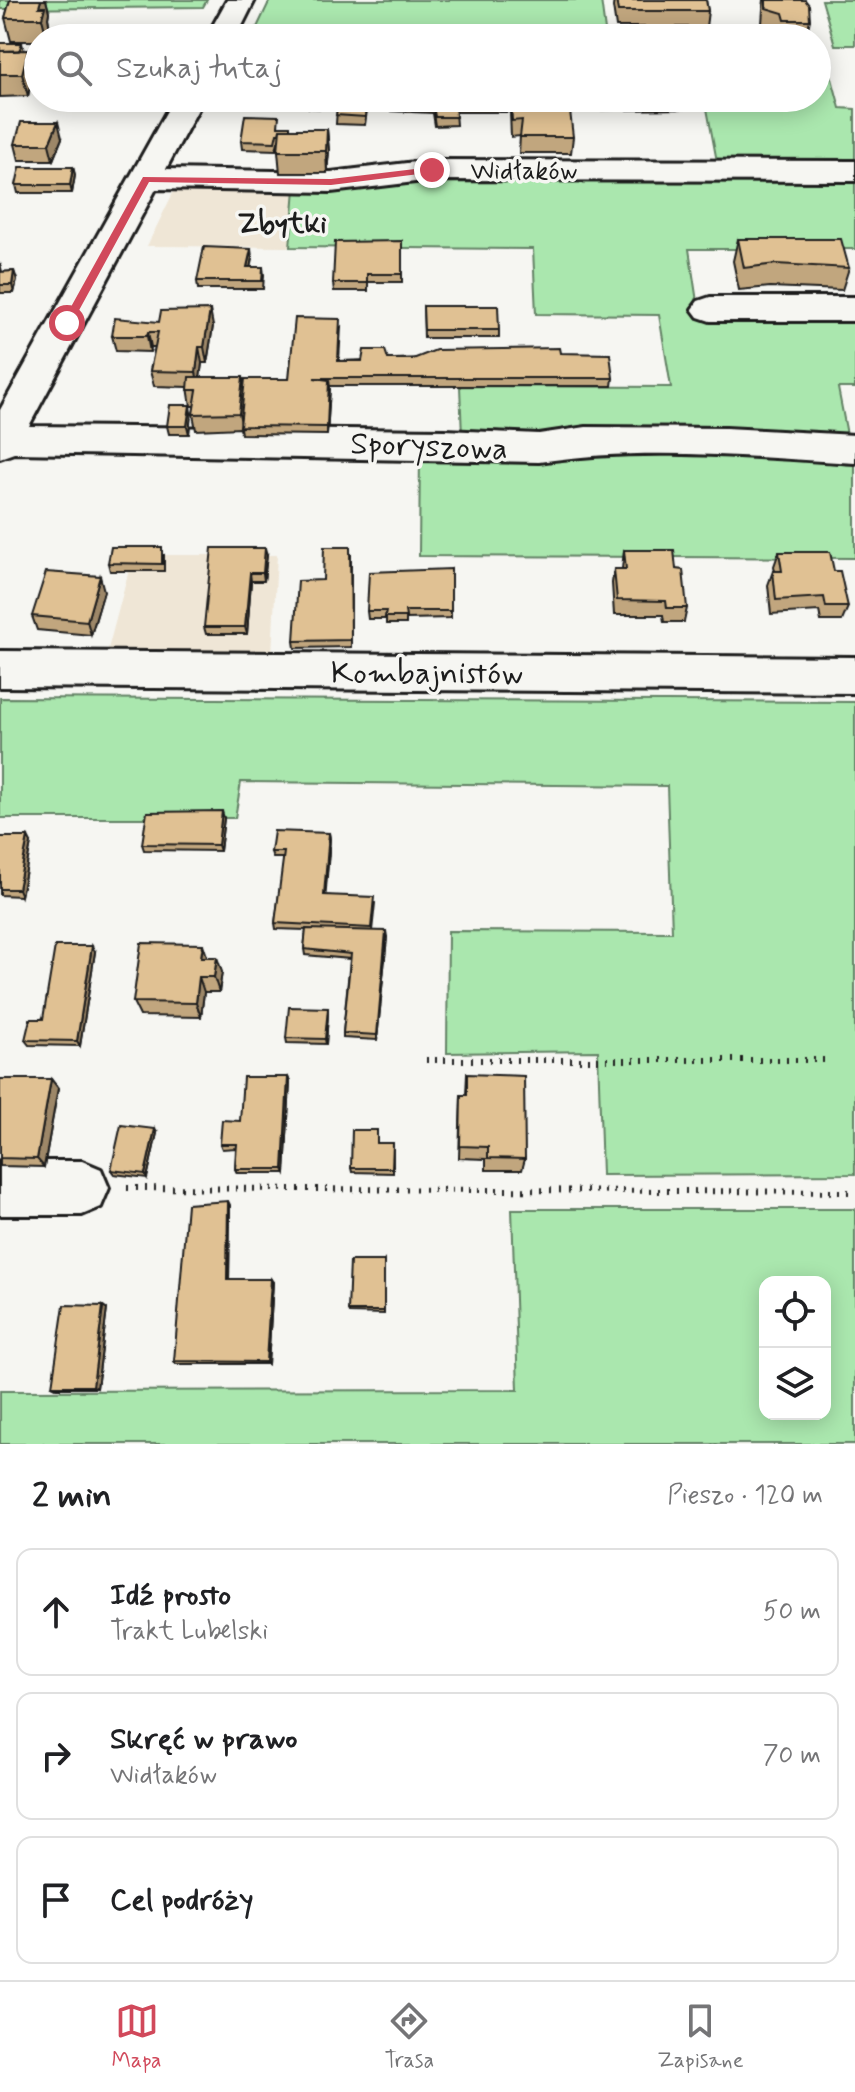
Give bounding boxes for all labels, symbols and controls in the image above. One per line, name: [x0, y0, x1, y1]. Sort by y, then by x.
search box: [24, 24, 831, 112]
icon: search: [52, 46, 96, 90]
text: Szukaj tutaj: [116, 49, 282, 88]
route end: [414, 152, 450, 188]
street label: Widłaków: [471, 155, 577, 189]
district label: Zbytki: [237, 206, 327, 243]
route start: [49, 305, 85, 341]
street label: Sporyszowa: [349, 423, 508, 471]
street label: Kombajnistów: [331, 653, 523, 695]
map controls: [759, 1276, 831, 1420]
button: locate: [759, 1276, 831, 1348]
button: layers: [759, 1348, 831, 1420]
text: 2 min: [32, 1474, 112, 1519]
text: Pieszo · 120 m: [667, 1479, 823, 1513]
text: Idź prosto: [110, 1576, 231, 1615]
icon: ahead: [34, 1590, 78, 1634]
text: 50 m: [763, 1595, 821, 1629]
text: Trakt Lubelski: [110, 1615, 268, 1649]
text: Skręć w prawo: [110, 1720, 297, 1759]
icon: right: [34, 1734, 78, 1778]
text: 70 m: [763, 1739, 821, 1773]
text: Widłaków: [110, 1759, 217, 1793]
icon: arrive: [34, 1878, 78, 1922]
text: Cel podróży: [110, 1881, 254, 1920]
tab: Mapa: [111, 1999, 162, 2075]
tab: Trasa: [385, 1999, 434, 2075]
tab: Zapisane: [657, 1999, 744, 2075]

